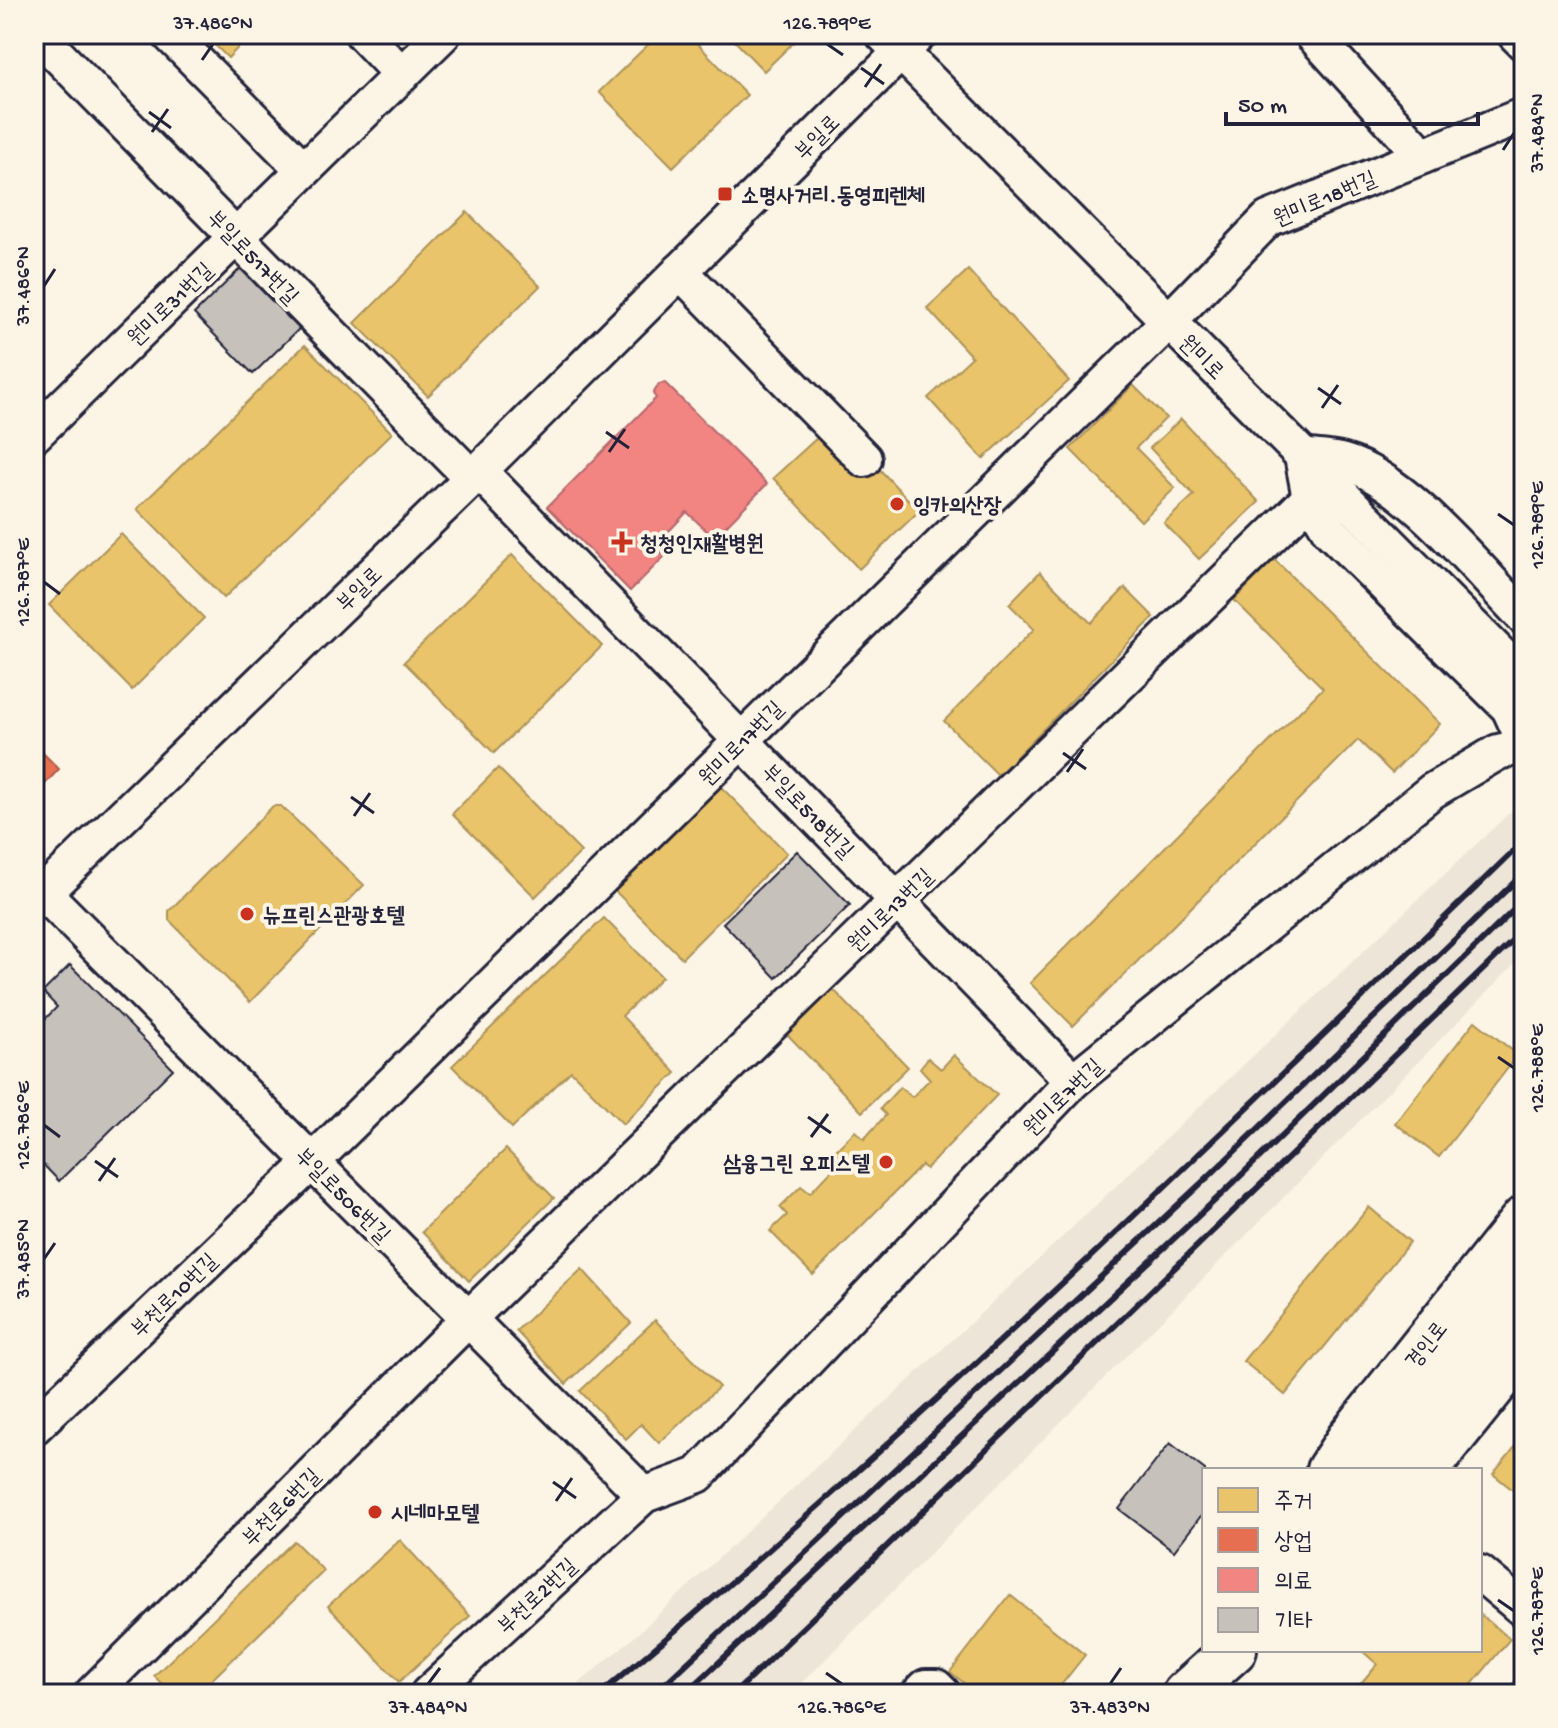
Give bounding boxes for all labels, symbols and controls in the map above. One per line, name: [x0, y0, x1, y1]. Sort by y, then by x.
text: 37.486°N: [172, 14, 253, 37]
text: 126.789°E: [782, 14, 872, 37]
scale bar: [1226, 76, 1478, 126]
text: 50 m: [1238, 93, 1287, 122]
text: 37.484°N: [1528, 93, 1551, 174]
street label: 부일로: [791, 111, 847, 167]
street label: 원미로18번길: [1270, 167, 1381, 234]
marker: 소명사거리.동영피렌체: [716, 185, 734, 203]
place label: 소명사거리.동영피렌체: [741, 185, 925, 211]
street label: 부일로517번길: [200, 206, 302, 311]
text: 37.486°N: [14, 246, 37, 327]
street label: 원미로31번길: [124, 259, 220, 353]
street label: 원미로: [1172, 331, 1228, 387]
text: 126.789°E: [1528, 480, 1551, 570]
marker: 잉카의산장: [888, 495, 906, 513]
place label: 잉카의산장: [913, 495, 1002, 521]
marker: 청청인재활병원: [611, 531, 633, 553]
place label: 청청인재활병원: [640, 532, 764, 559]
text: 126.787°E: [14, 537, 37, 627]
street label: 부일로: [333, 563, 389, 619]
street label: 원미로17번길: [695, 697, 791, 793]
street label: 부일로518번길: [755, 760, 858, 866]
street label: 원미로13번길: [844, 865, 940, 959]
marker: 뉴프린스관광호텔: [238, 905, 256, 923]
place label: 뉴프린스관광호텔: [263, 905, 405, 931]
text: 126.788°E: [1528, 1022, 1551, 1113]
street label: 원미로7번길: [1020, 1055, 1110, 1143]
text: 126.786°E: [14, 1080, 37, 1170]
street label: 부일로506번길: [288, 1144, 394, 1250]
place label: 삼융그린 오피스텔: [723, 1153, 870, 1179]
marker: 삼융그린 오피스텔: [877, 1153, 895, 1171]
text: 37.485°N: [14, 1219, 37, 1300]
street label: 부천로10번길: [127, 1249, 225, 1344]
street label: 경인로: [1402, 1318, 1455, 1375]
street label: 부천로6번길: [238, 1464, 327, 1553]
legend: [1202, 1468, 1482, 1652]
text: 주거: [1274, 1489, 1313, 1518]
marker: 시네마모텔: [366, 1503, 384, 1521]
place label: 시네마모텔: [391, 1503, 480, 1529]
text: 상업: [1274, 1529, 1313, 1558]
street label: 부천로2번길: [494, 1554, 584, 1641]
text: 126.787°E: [1528, 1566, 1551, 1656]
text: 의료: [1274, 1569, 1313, 1598]
text: 기타: [1274, 1609, 1313, 1638]
text: 37.484°N: [387, 1698, 468, 1721]
text: 126.786°E: [797, 1698, 887, 1721]
text: 37.483°N: [1069, 1698, 1150, 1721]

